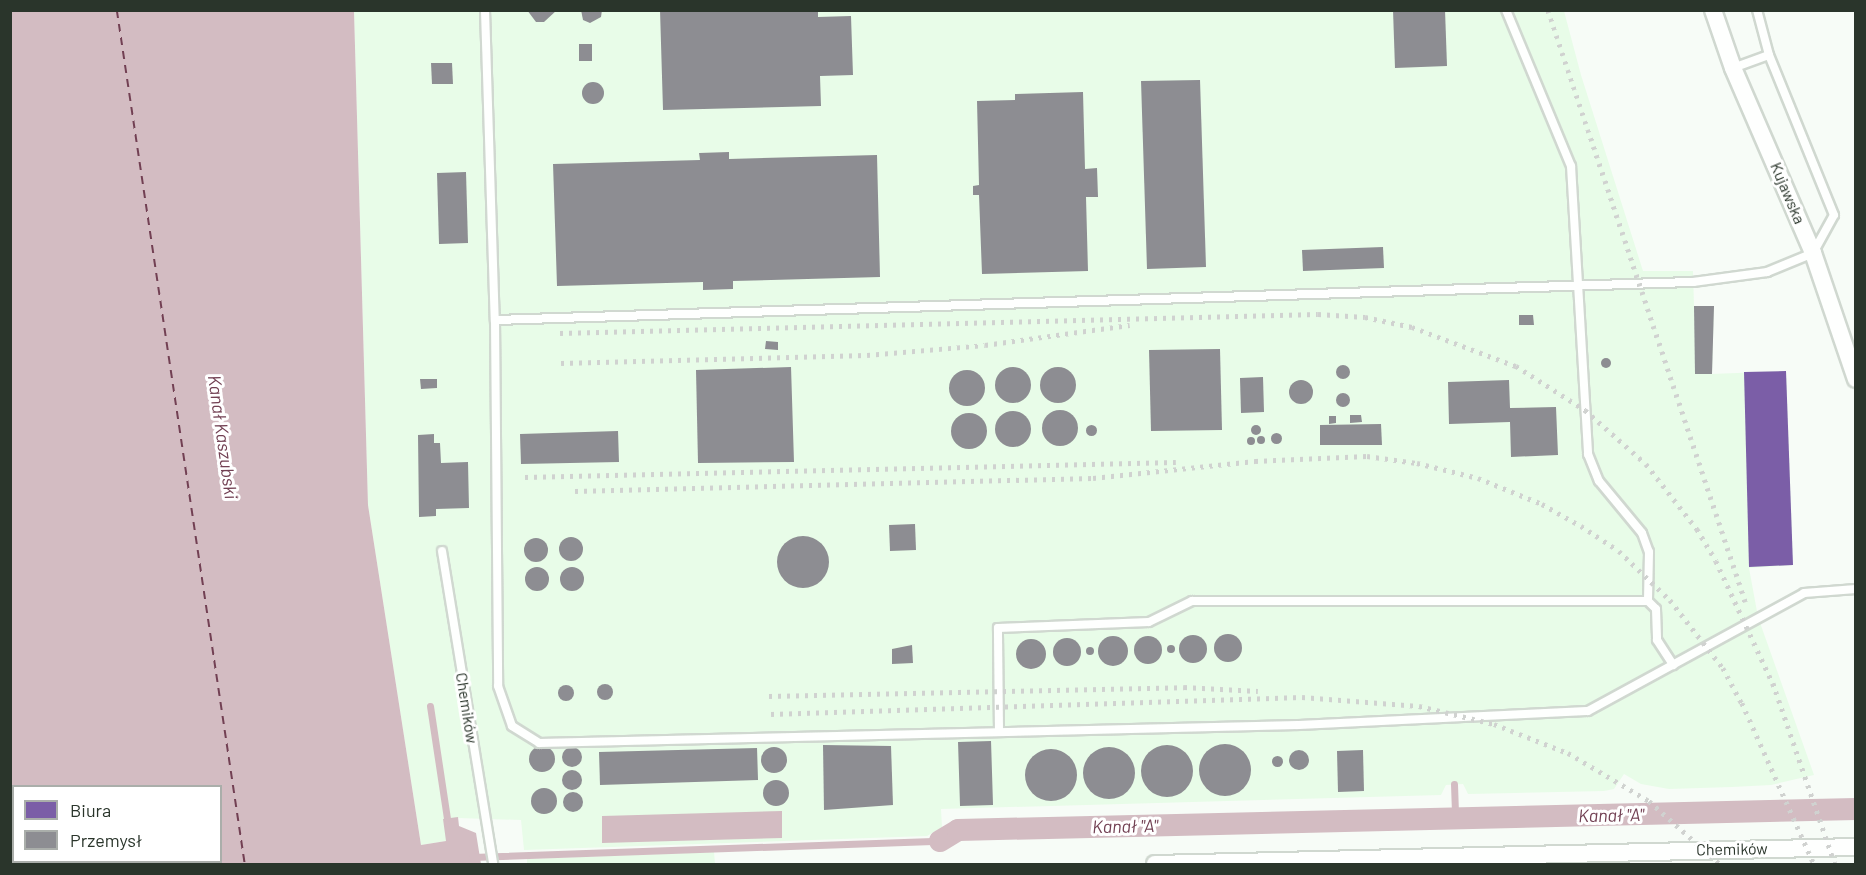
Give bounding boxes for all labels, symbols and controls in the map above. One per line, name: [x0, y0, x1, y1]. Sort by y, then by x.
street label: Kujawska: [1766, 159, 1810, 227]
water label: Kanał Kaszubski: [204, 374, 242, 500]
street label: Chemików: [452, 671, 482, 745]
legend: [12, 785, 222, 863]
text: Biura: [70, 799, 111, 821]
water label: Kanał "A": [1578, 804, 1644, 826]
water label: Kanał "A": [1092, 815, 1158, 837]
text: Przemysł: [70, 829, 142, 851]
street label: Chemików: [1696, 839, 1768, 859]

